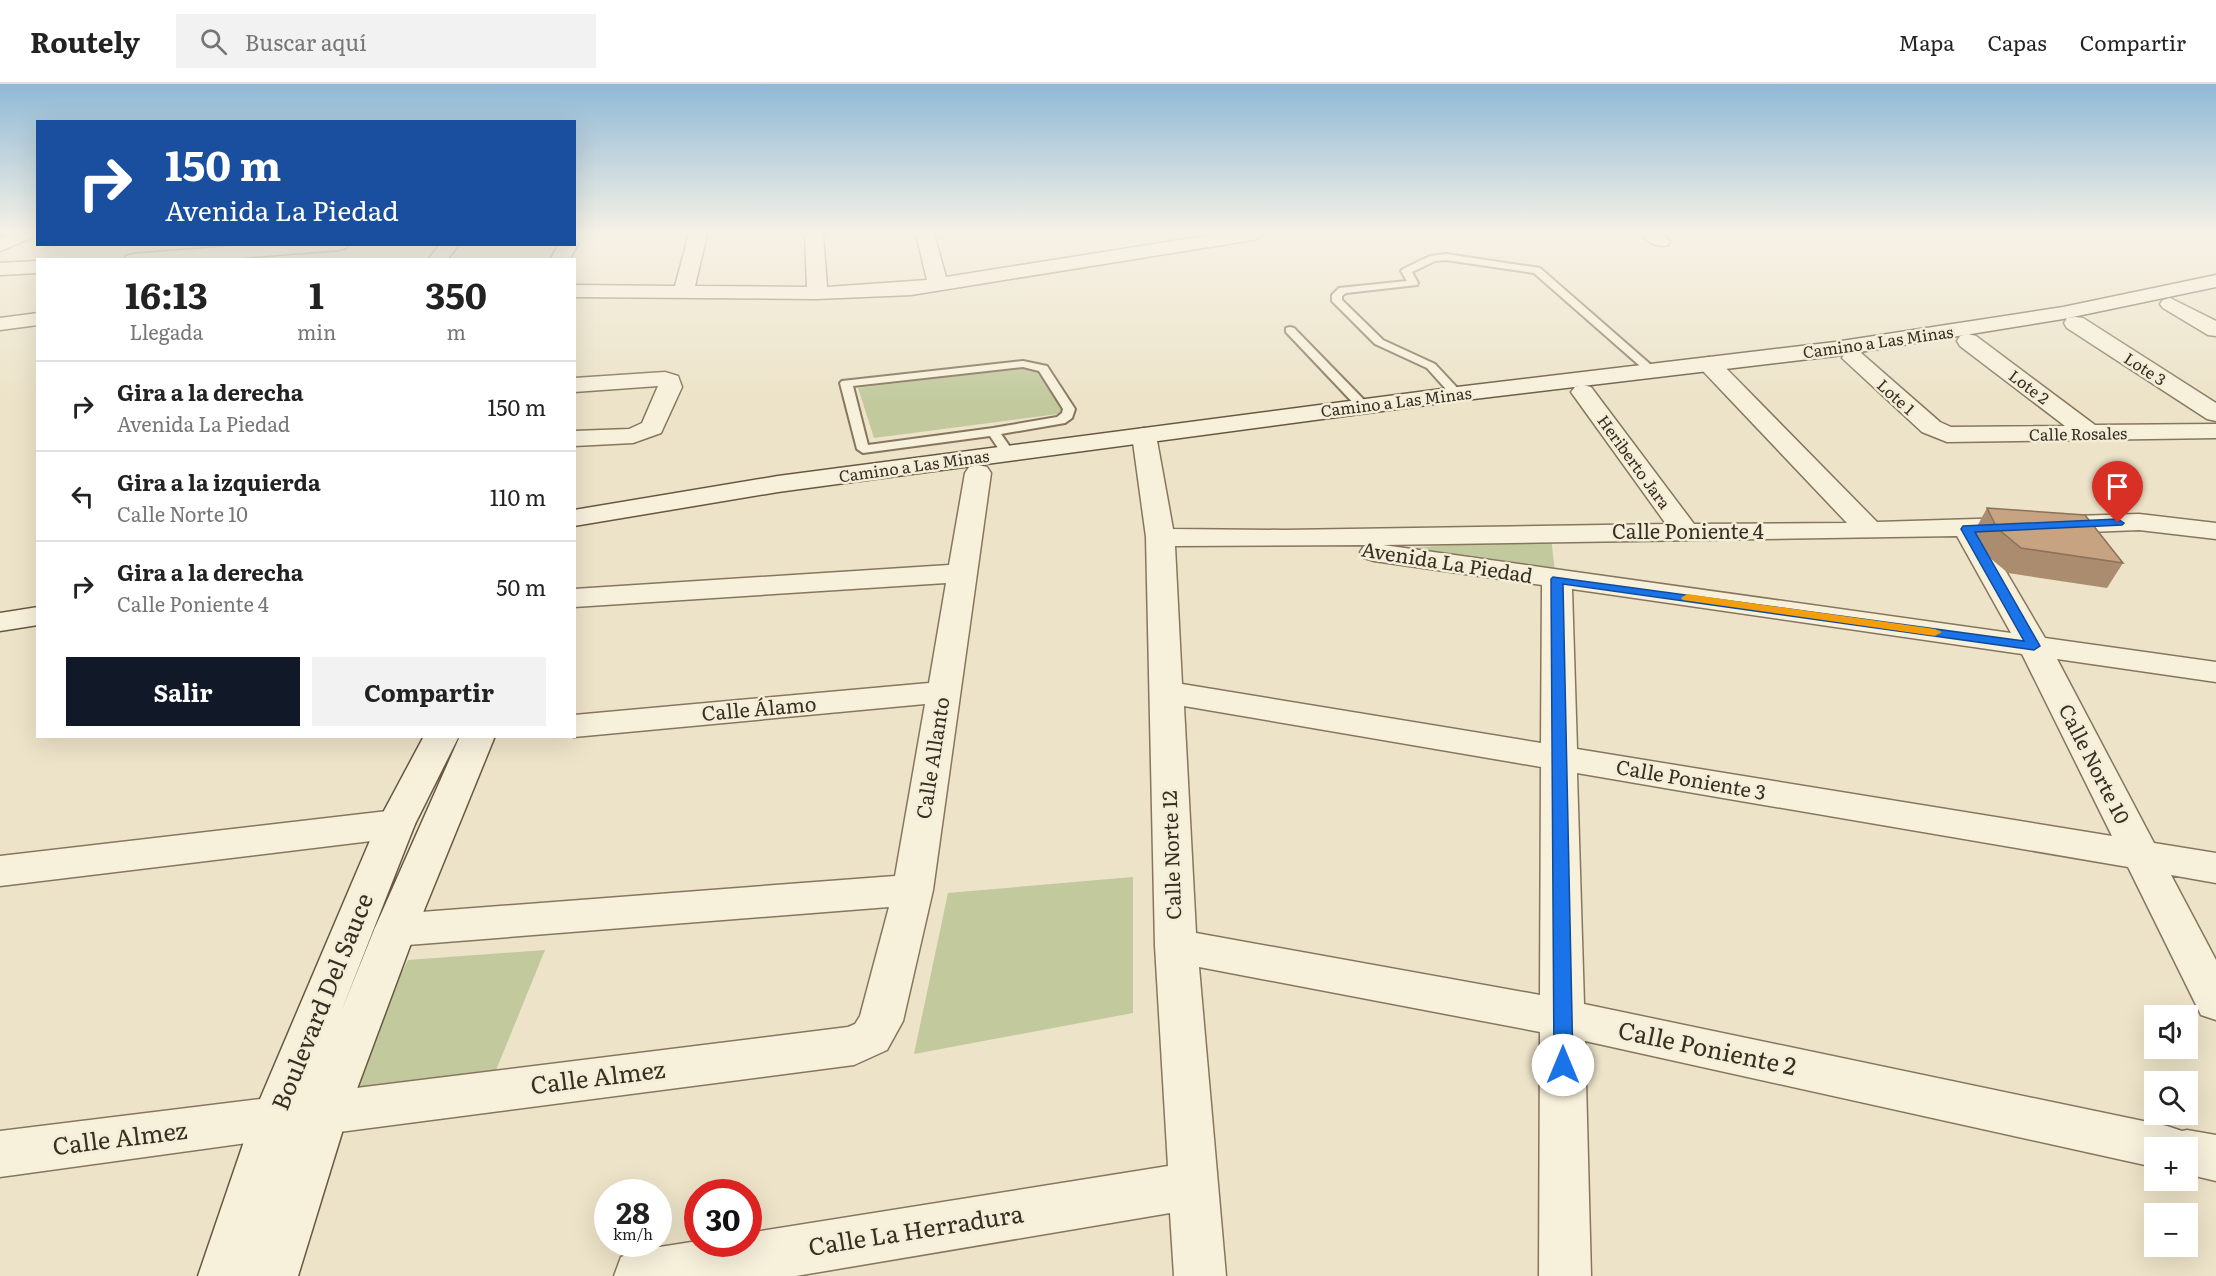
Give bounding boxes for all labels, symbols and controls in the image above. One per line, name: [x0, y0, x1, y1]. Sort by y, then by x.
search box: [176, 14, 596, 68]
text: Routely: [30, 20, 140, 62]
icon: search: [197, 25, 230, 58]
text: Buscar aquí: [245, 25, 367, 58]
text: Mapa: [1898, 26, 1955, 57]
text: Capas: [1988, 26, 2047, 57]
text: Compartir: [2080, 26, 2186, 57]
text: 150 m: [165, 132, 281, 194]
icon: right: [66, 144, 144, 222]
text: Avenida La Piedad: [165, 189, 399, 229]
text: 16:13: [125, 267, 208, 320]
text: 1: [309, 267, 324, 320]
text: 350: [425, 267, 487, 320]
text: Llegada: [130, 316, 203, 346]
text: min: [297, 316, 336, 346]
text: m: [446, 316, 466, 346]
street label: Camino a Las Minas: [1801, 319, 1955, 363]
street label: Lote 3: [2120, 346, 2171, 391]
street label: Lote 2: [2004, 363, 2055, 409]
street label: Lote 1: [1872, 373, 1921, 420]
text: Gira a la derecha: [117, 375, 304, 408]
street label: Camino a Las Minas: [1319, 380, 1473, 422]
icon: right: [66, 390, 99, 423]
text: 150 m: [487, 390, 546, 423]
text: Avenida La Piedad: [117, 408, 290, 438]
street label: Heriberto Jara: [1592, 409, 1677, 514]
street label: Calle Rosales: [2029, 420, 2127, 446]
street label: Camino a Las Minas: [837, 443, 991, 487]
pin: [2092, 461, 2143, 523]
text: Gira a la izquierda: [117, 465, 321, 498]
icon: arrive: [2101, 470, 2134, 503]
icon: left: [66, 480, 99, 513]
text: 110 m: [490, 480, 546, 513]
text: Calle Norte 10: [117, 498, 248, 528]
street label: Calle Poniente 4: [1612, 515, 1764, 545]
street label: Avenida La Piedad: [1359, 533, 1535, 589]
text: Gira a la derecha: [117, 555, 304, 588]
icon: right: [66, 570, 99, 603]
text: 50 m: [496, 570, 546, 603]
text: Calle Poniente 4: [117, 588, 269, 618]
button: Salir: [66, 657, 300, 726]
button: Compartir: [312, 657, 546, 726]
street label: Calle Álamo: [700, 687, 817, 727]
street label: Calle Allanto: [907, 695, 955, 821]
street label: Calle Norte 10: [2053, 698, 2139, 828]
street label: Calle Poniente 3: [1614, 750, 1769, 806]
street label: Calle Norte 12: [1153, 790, 1187, 920]
street label: Boulevard Del Sauce: [261, 887, 380, 1115]
map controls: [2144, 1005, 2198, 1257]
button: sound: [2144, 1005, 2198, 1059]
street label: Calle Poniente 2: [1615, 1011, 1800, 1082]
position arrow: [1531, 1033, 1595, 1097]
street label: Calle Almez: [528, 1050, 667, 1101]
button: search: [2144, 1071, 2198, 1125]
street label: Calle Almez: [50, 1111, 189, 1162]
button: +: [2144, 1137, 2198, 1191]
speed limit sign: 30: [684, 1179, 762, 1257]
text: 28: [616, 1189, 650, 1233]
street label: Calle La Herradura: [806, 1194, 1026, 1263]
button: −: [2144, 1203, 2198, 1257]
text: km/h: [613, 1222, 653, 1245]

